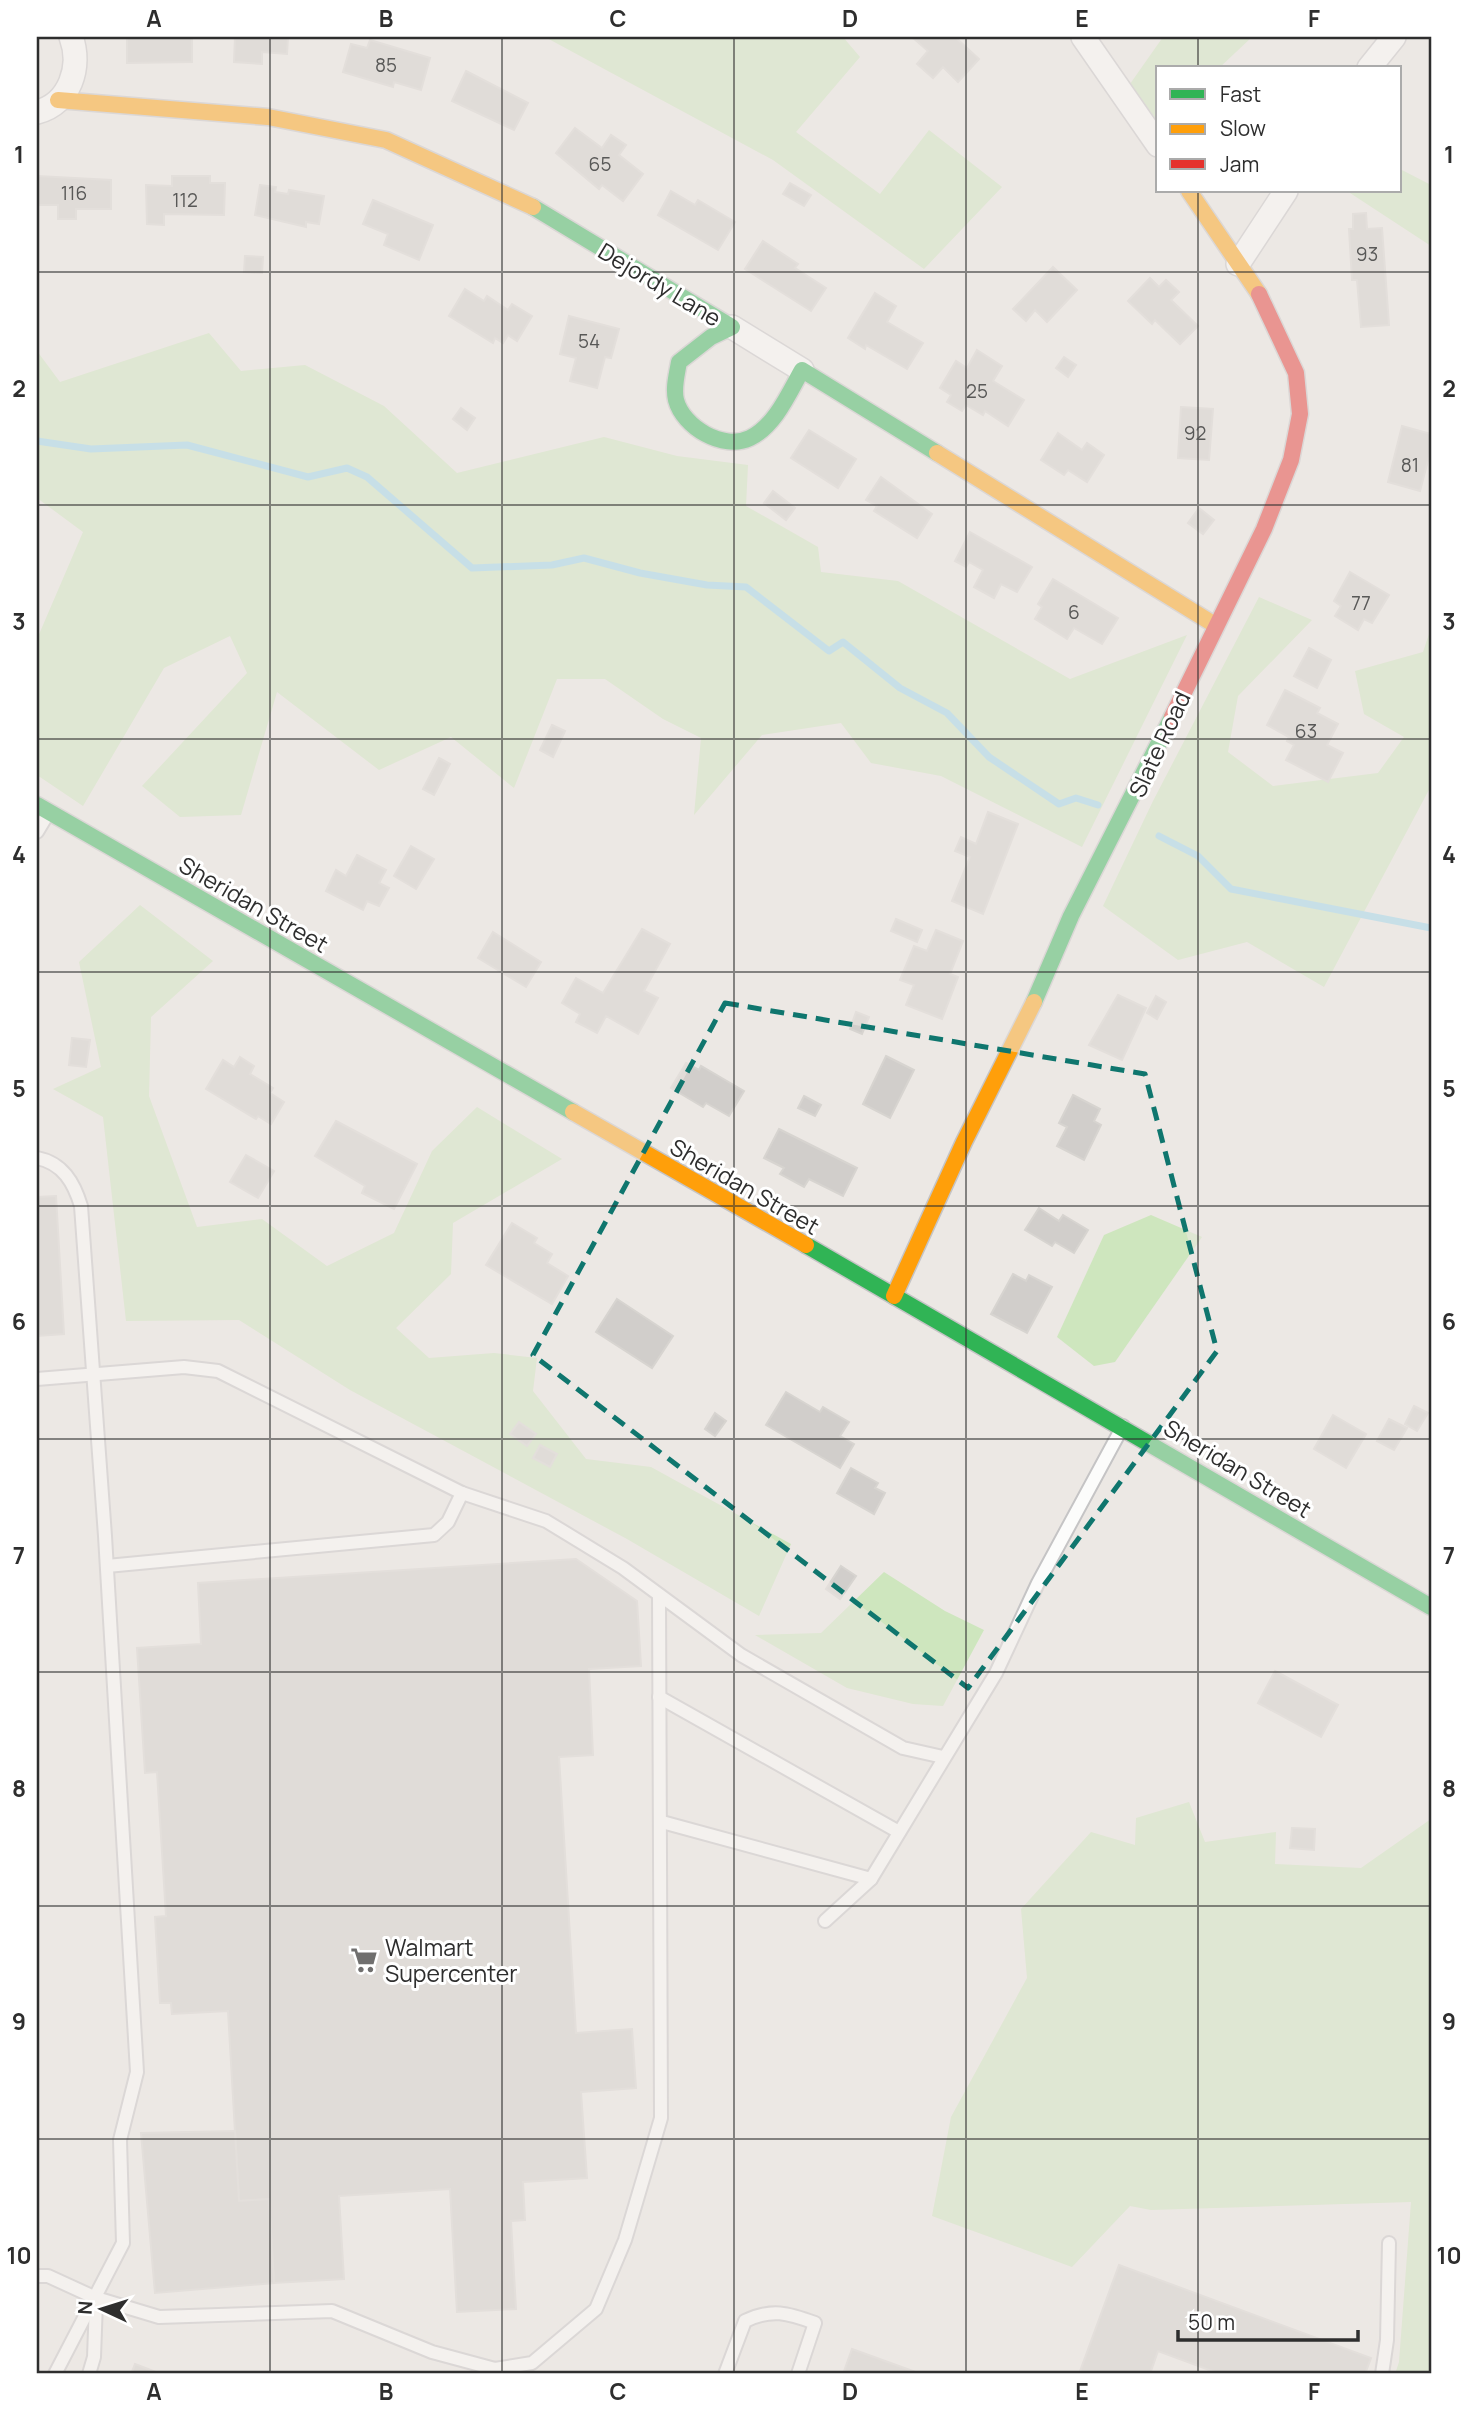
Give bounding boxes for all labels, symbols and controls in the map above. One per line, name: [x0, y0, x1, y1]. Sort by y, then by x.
text: A: [146, 2, 162, 34]
text: B: [379, 2, 393, 34]
text: C: [610, 2, 627, 34]
text: D: [842, 2, 858, 34]
text: E: [1075, 2, 1089, 34]
text: F: [1308, 2, 1320, 34]
house number: 85: [375, 52, 397, 78]
legend: [1156, 66, 1402, 192]
text: Fast: [1220, 80, 1261, 108]
text: Slow: [1220, 114, 1266, 142]
text: 1: [14, 138, 24, 170]
text: 1: [1444, 138, 1454, 170]
text: Jam: [1220, 150, 1259, 178]
house number: 65: [589, 151, 611, 177]
house number: 116: [61, 180, 87, 206]
house number: 112: [172, 187, 198, 213]
street label: Dejordy Lane: [593, 235, 727, 333]
house number: 93: [1356, 241, 1378, 267]
house number: 54: [578, 328, 600, 354]
text: 2: [12, 372, 26, 404]
text: 2: [1442, 372, 1456, 404]
house number: 25: [966, 378, 988, 404]
house number: 92: [1184, 420, 1206, 446]
house number: 81: [1401, 452, 1419, 478]
house number: 77: [1351, 590, 1371, 616]
house number: 6: [1068, 599, 1080, 625]
text: 3: [12, 605, 26, 637]
text: 3: [1442, 605, 1456, 637]
street label: Slate Road: [1120, 686, 1198, 802]
house number: 63: [1295, 718, 1317, 744]
text: 4: [12, 838, 26, 870]
text: 4: [1442, 838, 1456, 870]
street label: Sheridan Street: [174, 848, 334, 960]
text: 5: [12, 1072, 26, 1104]
text: 5: [1442, 1072, 1456, 1104]
street label: Sheridan Street: [665, 1130, 825, 1242]
text: 6: [12, 1305, 26, 1337]
text: 6: [1442, 1305, 1456, 1337]
street label: Sheridan Street: [1158, 1411, 1318, 1525]
text: 7: [13, 1539, 25, 1571]
text: 7: [1443, 1539, 1455, 1571]
text: 8: [12, 1772, 26, 1804]
text: 8: [1442, 1772, 1456, 1804]
place label: Walmart Supercenter: [385, 1931, 518, 1989]
supermarket icon: Walmart Supercenter: [349, 1945, 379, 1975]
text: 9: [12, 2005, 26, 2037]
text: 9: [1442, 2005, 1456, 2037]
text: 10: [6, 2239, 32, 2271]
text: 10: [1436, 2239, 1462, 2271]
north arrow: [66, 2274, 136, 2344]
scale bar: [1178, 2299, 1358, 2343]
text: N: [72, 2300, 98, 2316]
text: 50 m: [1188, 2308, 1235, 2336]
text: A: [146, 2375, 162, 2407]
text: B: [379, 2375, 393, 2407]
text: C: [610, 2375, 627, 2407]
text: D: [842, 2375, 858, 2407]
text: E: [1075, 2375, 1089, 2407]
text: F: [1308, 2375, 1320, 2407]

